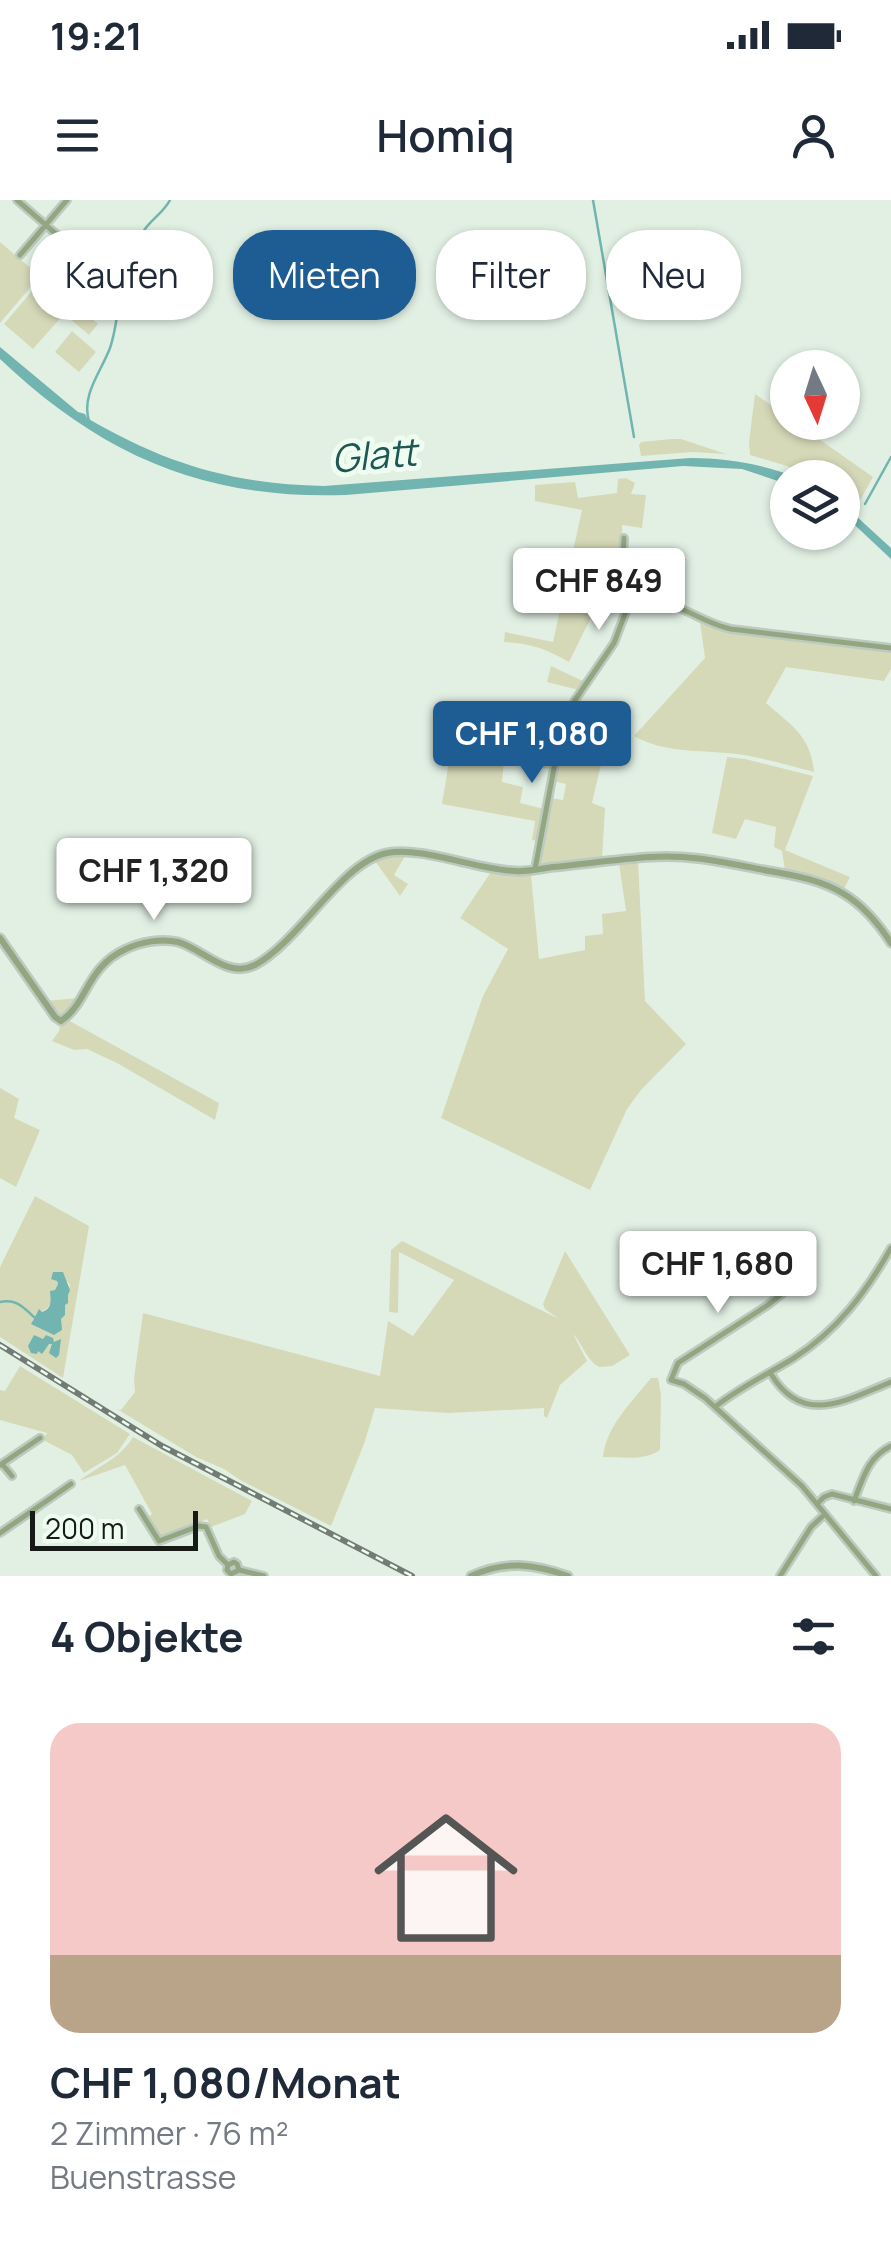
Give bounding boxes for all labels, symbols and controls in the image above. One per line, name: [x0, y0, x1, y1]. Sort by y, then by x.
text: 19:21: [50, 9, 143, 61]
text: Homiq: [376, 104, 515, 166]
icon: menu: [50, 108, 105, 163]
icon: person: [786, 108, 841, 163]
chip: Kaufen: [30, 230, 213, 320]
chip: Mieten: [233, 230, 416, 320]
chip: Filter: [436, 230, 586, 320]
chip: Neu: [606, 230, 741, 320]
north arrow: [770, 350, 860, 440]
map controls: [770, 350, 860, 550]
water label: Glatt: [329, 424, 422, 484]
button: layers: [770, 460, 860, 550]
pin: CHF 849: [507, 548, 691, 633]
text: CHF 849: [535, 558, 663, 602]
pin: CHF 1,080: [418, 701, 646, 786]
text: CHF 1,080: [455, 711, 609, 755]
pin: CHF 1,320: [40, 838, 268, 923]
text: CHF 1,320: [78, 848, 230, 892]
pin: CHF 1,680: [604, 1231, 832, 1316]
text: CHF 1,680: [642, 1241, 794, 1285]
scale bar: [30, 1506, 198, 1550]
text: 200 m: [45, 1509, 124, 1547]
text: 4 Objekte: [50, 1607, 244, 1665]
icon: filters: [786, 1609, 841, 1664]
icon: home: [356, 1788, 536, 1968]
text: CHF 1,080/Monat: [50, 2053, 401, 2111]
text: 2 Zimmer · 76 m²: [50, 2111, 288, 2155]
text: Buenstrasse: [50, 2155, 236, 2199]

